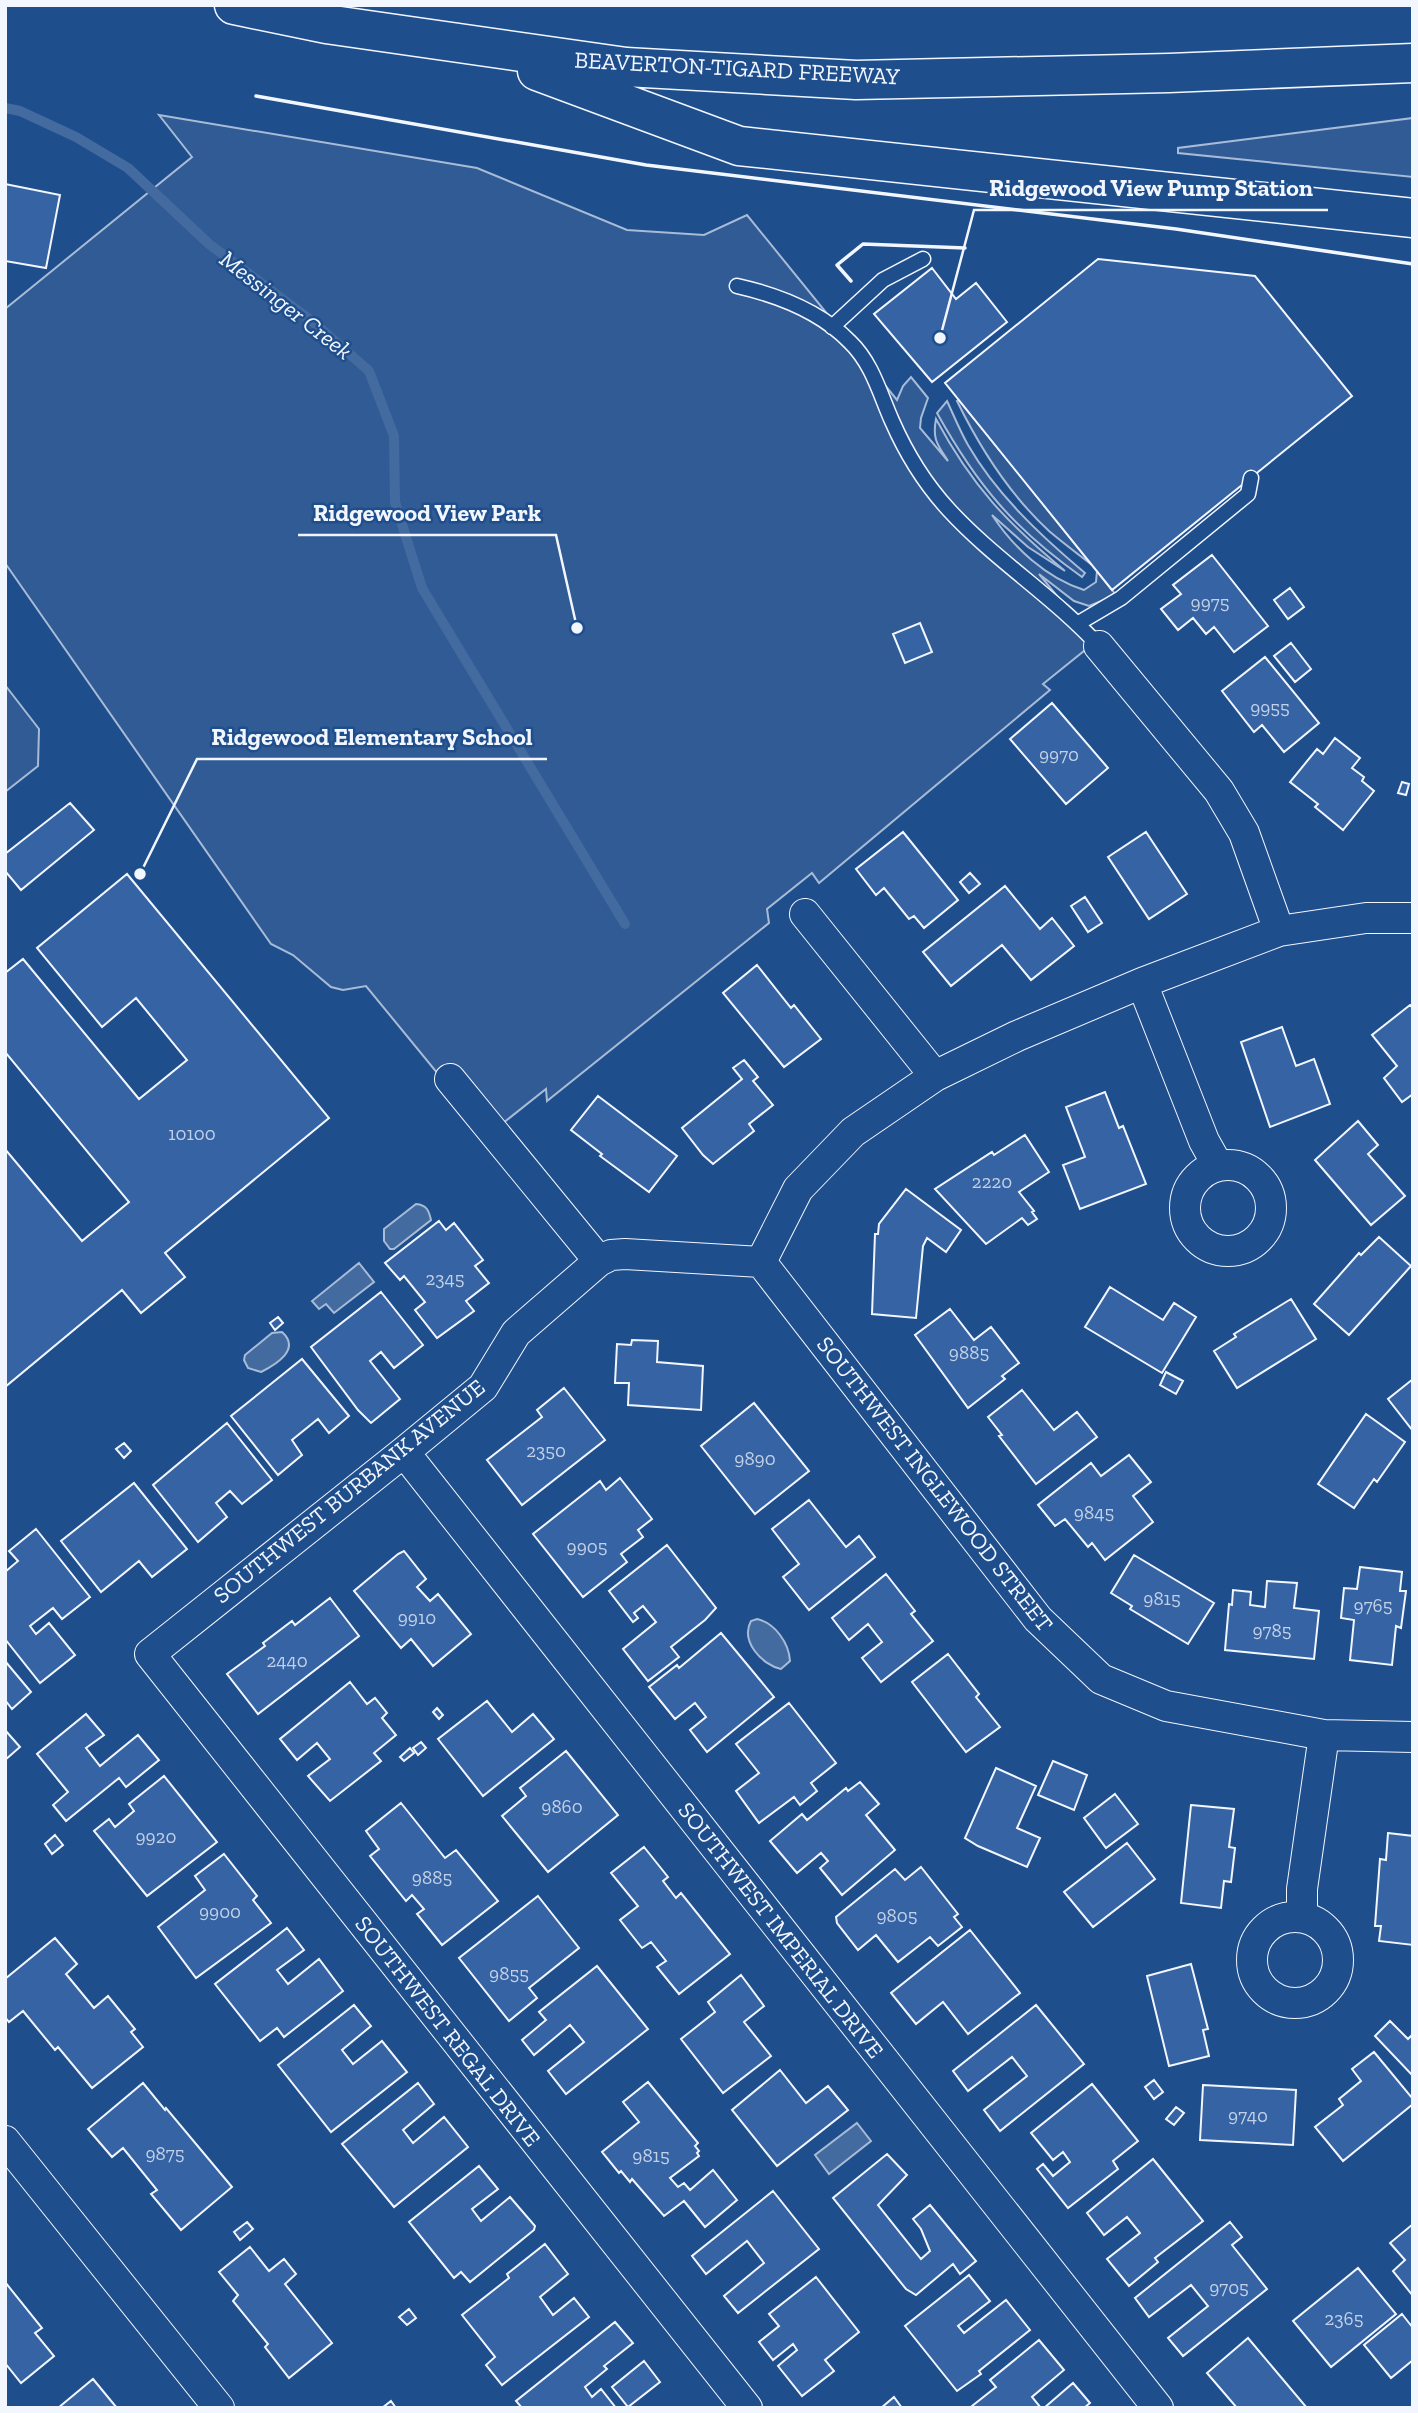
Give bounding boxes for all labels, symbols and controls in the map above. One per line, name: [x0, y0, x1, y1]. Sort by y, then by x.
street label: BEAVERTON-TIGARD FREEWAY: [574, 45, 901, 91]
callout: Ridgewood View Pump Station: [974, 165, 1328, 210]
text: Ridgewood View Pump Station: [989, 173, 1313, 202]
water label: Messinger Creek: [214, 244, 359, 366]
callout: Ridgewood View Park: [298, 490, 556, 535]
text: Ridgewood View Park: [313, 498, 541, 527]
house number: 9975: [1191, 591, 1229, 614]
house number: 9955: [1250, 696, 1290, 719]
callout: Ridgewood Elementary School: [197, 714, 547, 759]
text: Ridgewood Elementary School: [211, 722, 533, 751]
house number: 9970: [1039, 743, 1079, 766]
house number: 10100: [168, 1122, 216, 1145]
house number: 2220: [972, 1170, 1012, 1193]
house number: 2345: [425, 1267, 465, 1290]
street label: SOUTHWEST INGLEWOOD STREET: [811, 1331, 1059, 1637]
house number: 9885: [949, 1341, 989, 1364]
street label: SOUTHWEST BURBANK AVENUE: [208, 1373, 490, 1609]
house number: 2350: [526, 1439, 566, 1462]
house number: 9890: [734, 1447, 776, 1470]
house number: 9845: [1074, 1501, 1114, 1524]
house number: 9905: [567, 1535, 607, 1558]
house number: 9815: [1143, 1587, 1181, 1610]
house number: 9765: [1354, 1594, 1392, 1617]
house number: 9910: [398, 1606, 436, 1629]
house number: 9785: [1253, 1619, 1292, 1642]
house number: 2440: [266, 1649, 308, 1672]
house number: 9860: [541, 1795, 583, 1818]
street label: SOUTHWEST IMPERIAL DRIVE: [672, 1796, 890, 2064]
house number: 9920: [136, 1825, 177, 1848]
house number: 9885: [412, 1866, 452, 1889]
house number: 9900: [199, 1900, 241, 1923]
house number: 9805: [877, 1904, 917, 1927]
street label: SOUTHWEST REGAL DRIVE: [349, 1910, 547, 2152]
house number: 9855: [489, 1962, 529, 1985]
house number: 9740: [1228, 2104, 1268, 2127]
house number: 9875: [146, 2142, 185, 2165]
house number: 9815: [632, 2144, 670, 2167]
house number: 9705: [1209, 2276, 1249, 2299]
house number: 2365: [1325, 2307, 1363, 2330]

